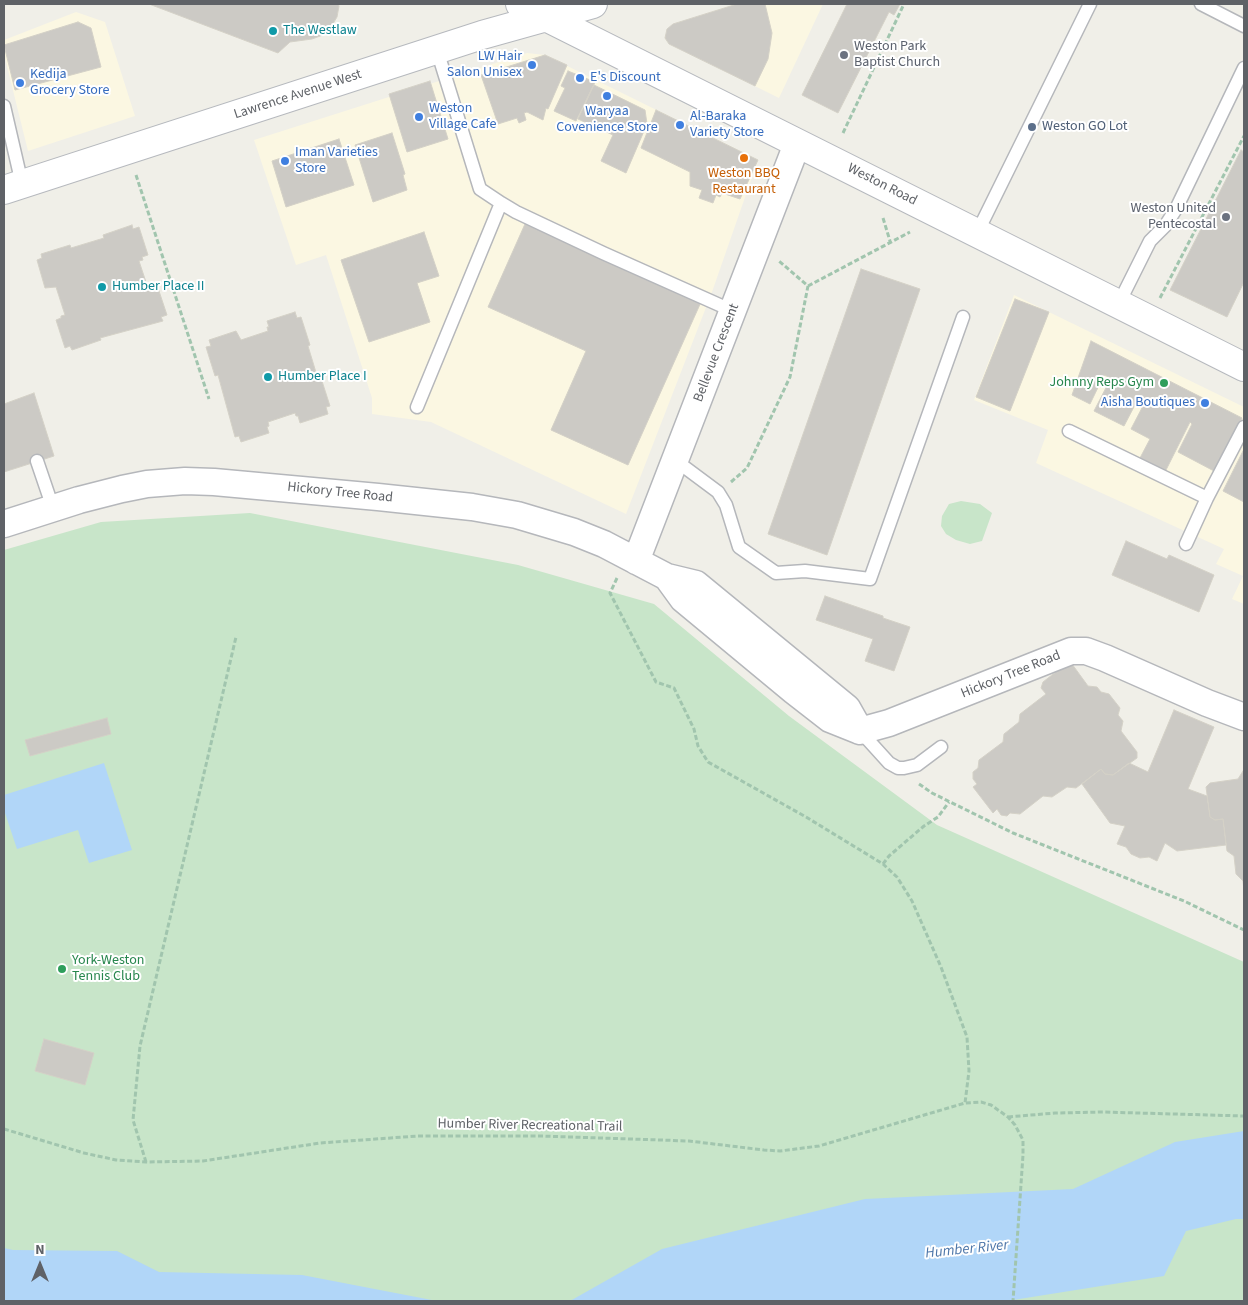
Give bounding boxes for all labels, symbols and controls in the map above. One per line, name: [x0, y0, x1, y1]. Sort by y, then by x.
place label: The Westlaw: [283, 23, 357, 39]
marker: The Westlaw: [267, 25, 279, 37]
place label: Weston Park Baptist Church: [854, 39, 940, 72]
place label: LW Hair Salon Unisex: [447, 49, 522, 82]
marker: Weston Park Baptist Church: [838, 49, 850, 61]
marker: LW Hair Salon Unisex: [526, 59, 538, 71]
street label: Lawrence Avenue West: [232, 66, 364, 124]
place label: Kedija Grocery Store: [30, 67, 109, 100]
place label: E's Discount: [590, 70, 661, 86]
marker: E's Discount: [574, 72, 586, 84]
marker: Kedija Grocery Store: [14, 77, 26, 89]
marker: Waryaa Covenience Store: [601, 90, 613, 102]
place label: Weston Village Cafe: [429, 101, 496, 134]
place label: Waryaa Covenience Store: [556, 104, 658, 136]
place label: Al-Baraka Variety Store: [690, 109, 764, 142]
marker: Weston Village Cafe: [413, 111, 425, 123]
marker: Al-Baraka Variety Store: [674, 119, 686, 131]
place label: Weston GO Lot: [1042, 119, 1128, 135]
marker: Weston GO Lot: [1026, 121, 1038, 133]
place label: Iman Varieties Store: [295, 145, 378, 178]
marker: Weston BBQ Restaurant: [738, 152, 750, 164]
marker: Iman Varieties Store: [279, 155, 291, 167]
street label: Weston Road: [844, 160, 920, 210]
place label: Weston BBQ Restaurant: [708, 166, 780, 198]
place label: Weston United Pentecostal: [1130, 201, 1216, 233]
marker: Weston United Pentecostal: [1220, 211, 1232, 223]
place label: Humber Place II: [112, 279, 204, 295]
marker: Humber Place II: [96, 281, 108, 293]
street label: Bellevue Crescent: [690, 301, 744, 405]
place label: Humber Place I: [278, 369, 367, 385]
marker: Humber Place I: [262, 371, 274, 383]
place label: Johnny Reps Gym: [1049, 375, 1154, 391]
marker: Johnny Reps Gym: [1158, 377, 1170, 389]
place label: Aisha Boutiques: [1101, 395, 1195, 411]
marker: Aisha Boutiques: [1199, 397, 1211, 409]
street label: Hickory Tree Road: [286, 479, 394, 507]
street label: Hickory Tree Road: [959, 647, 1063, 703]
place label: York-Weston Tennis Club: [72, 953, 144, 986]
marker: York-Weston Tennis Club: [56, 963, 68, 975]
street label: Humber River Recreational Trail: [437, 1116, 623, 1136]
water label: Humber River: [925, 1237, 1009, 1263]
north arrow: [15, 1240, 65, 1290]
text: N: [35, 1240, 45, 1260]

